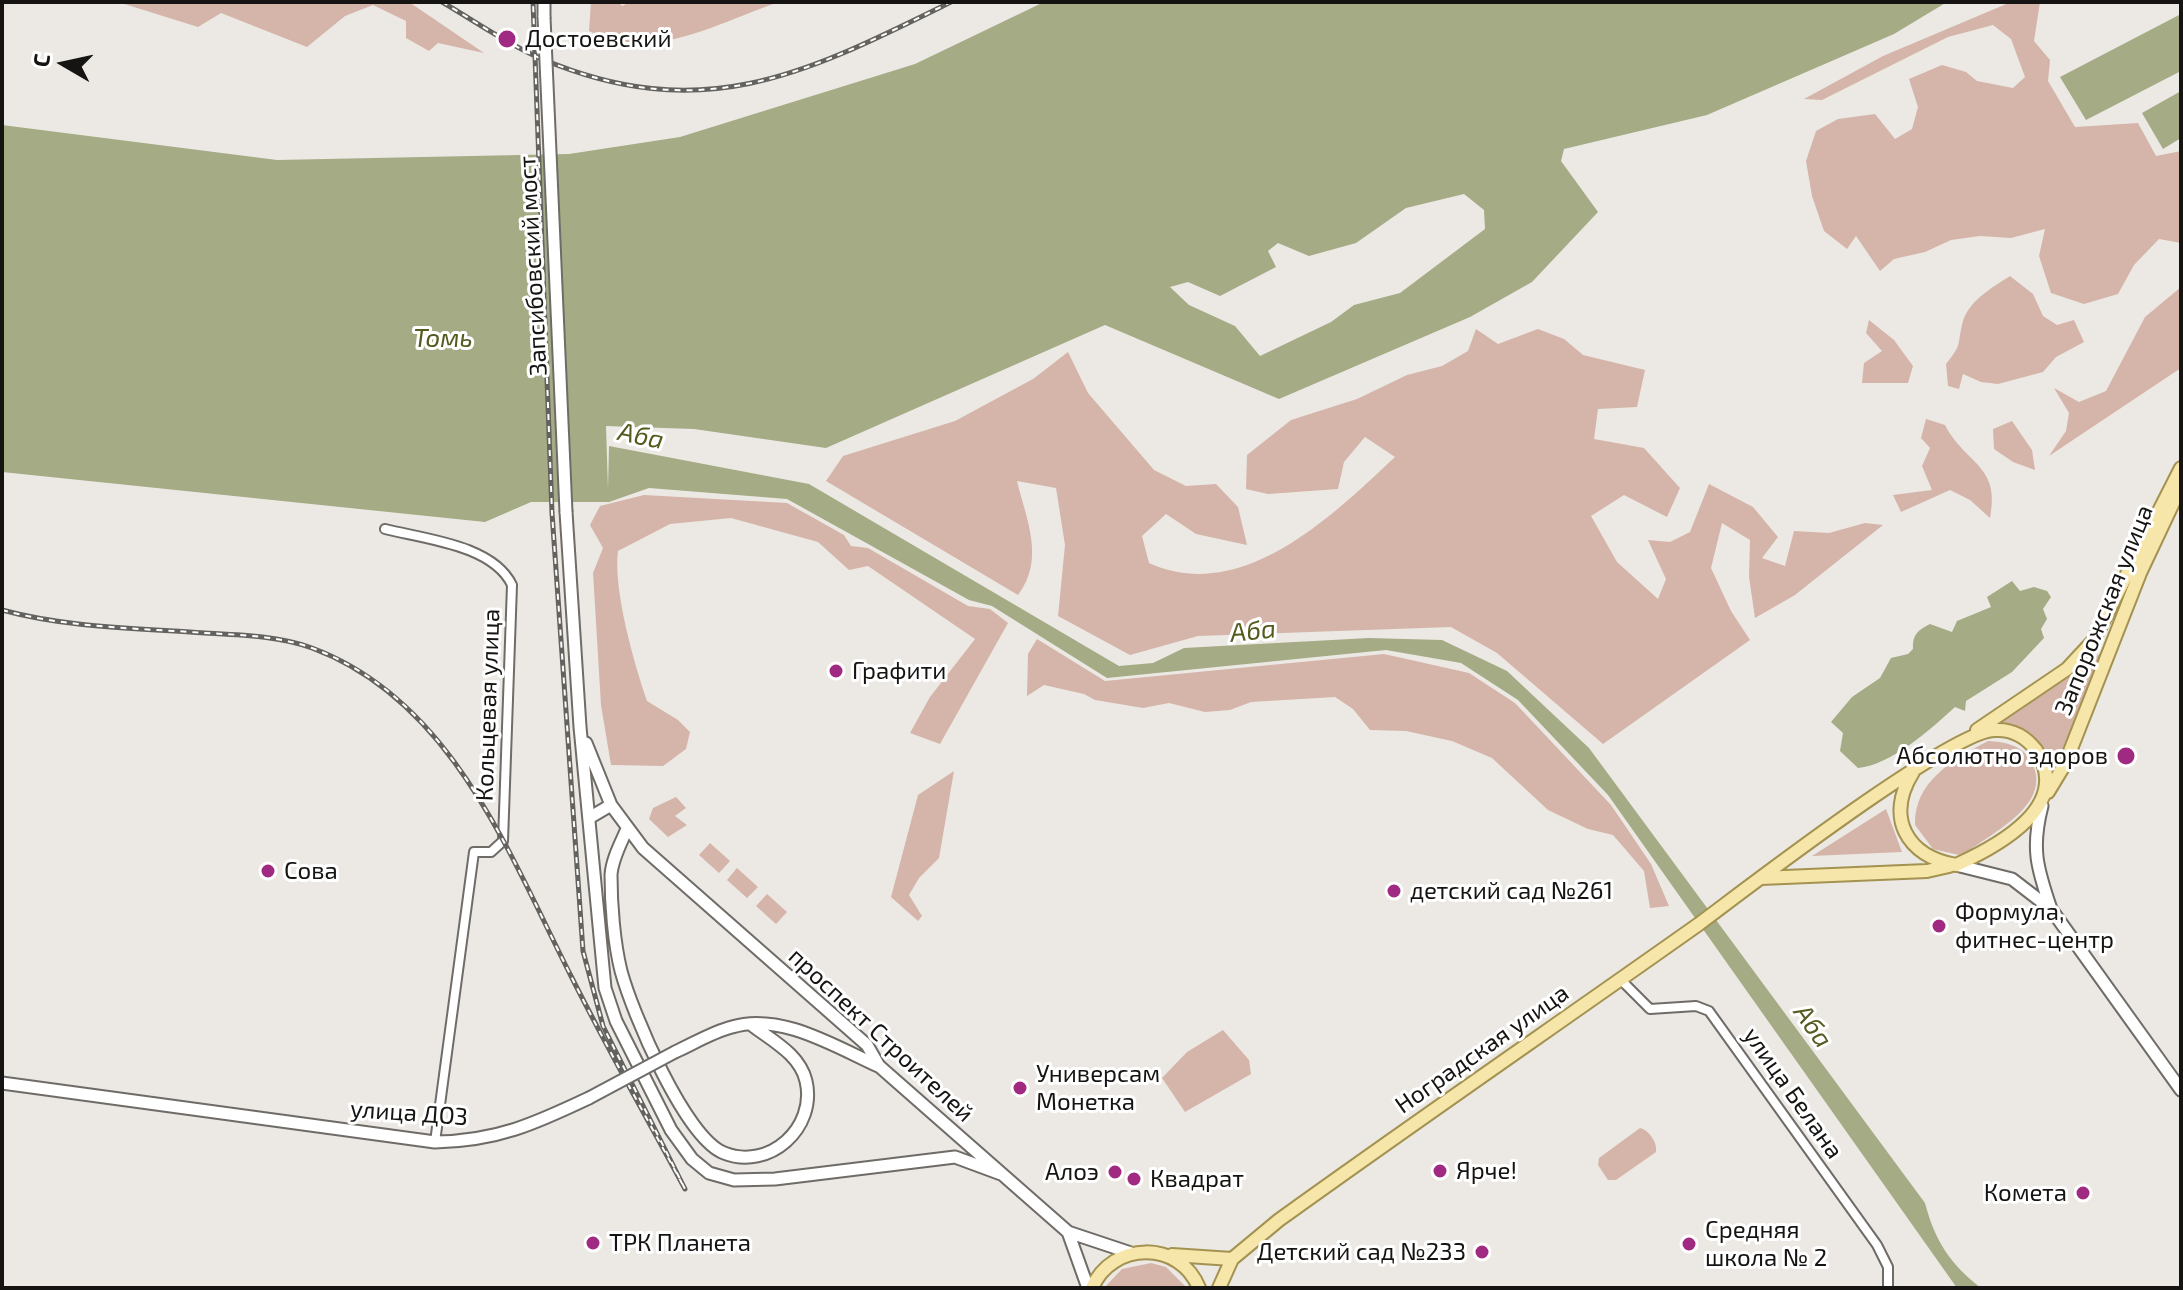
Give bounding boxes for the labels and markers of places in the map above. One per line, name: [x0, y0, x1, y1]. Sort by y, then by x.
place label: Достоевский: [525, 25, 671, 53]
marker: Достоевский: [496, 28, 518, 50]
place label: Графити: [852, 657, 946, 685]
marker: Графити: [827, 662, 845, 680]
place label: Абсолютно здоров: [1896, 742, 2108, 770]
marker: Абсолютно здоров: [2115, 745, 2137, 767]
place label: Сова: [284, 857, 338, 885]
marker: Сова: [259, 862, 277, 880]
place label: детский сад №261: [1410, 877, 1613, 905]
marker: детский сад №261: [1385, 882, 1403, 900]
place label: Формула, фитнес-центр: [1955, 898, 2114, 954]
marker: Формула, фитнес-центр: [1930, 917, 1948, 935]
place label: Универсам Монетка: [1036, 1060, 1160, 1116]
marker: Универсам Монетка: [1011, 1079, 1029, 1097]
place label: Ярче!: [1456, 1157, 1517, 1185]
place label: Алоэ: [1045, 1158, 1099, 1186]
marker: Ярче!: [1431, 1162, 1449, 1180]
marker: Алоэ: [1106, 1163, 1124, 1181]
place label: Квадрат: [1150, 1165, 1244, 1193]
marker: Квадрат: [1125, 1170, 1143, 1188]
place label: Комета: [1984, 1179, 2067, 1207]
marker: Комета: [2074, 1184, 2092, 1202]
place label: Средняя школа № 2: [1705, 1216, 1827, 1272]
place label: ТРК Планета: [609, 1229, 751, 1257]
marker: ТРК Планета: [584, 1234, 602, 1252]
marker: Средняя школа № 2: [1680, 1235, 1698, 1253]
place label: Детский сад №233: [1257, 1238, 1466, 1266]
marker: Детский сад №233: [1473, 1243, 1491, 1261]

